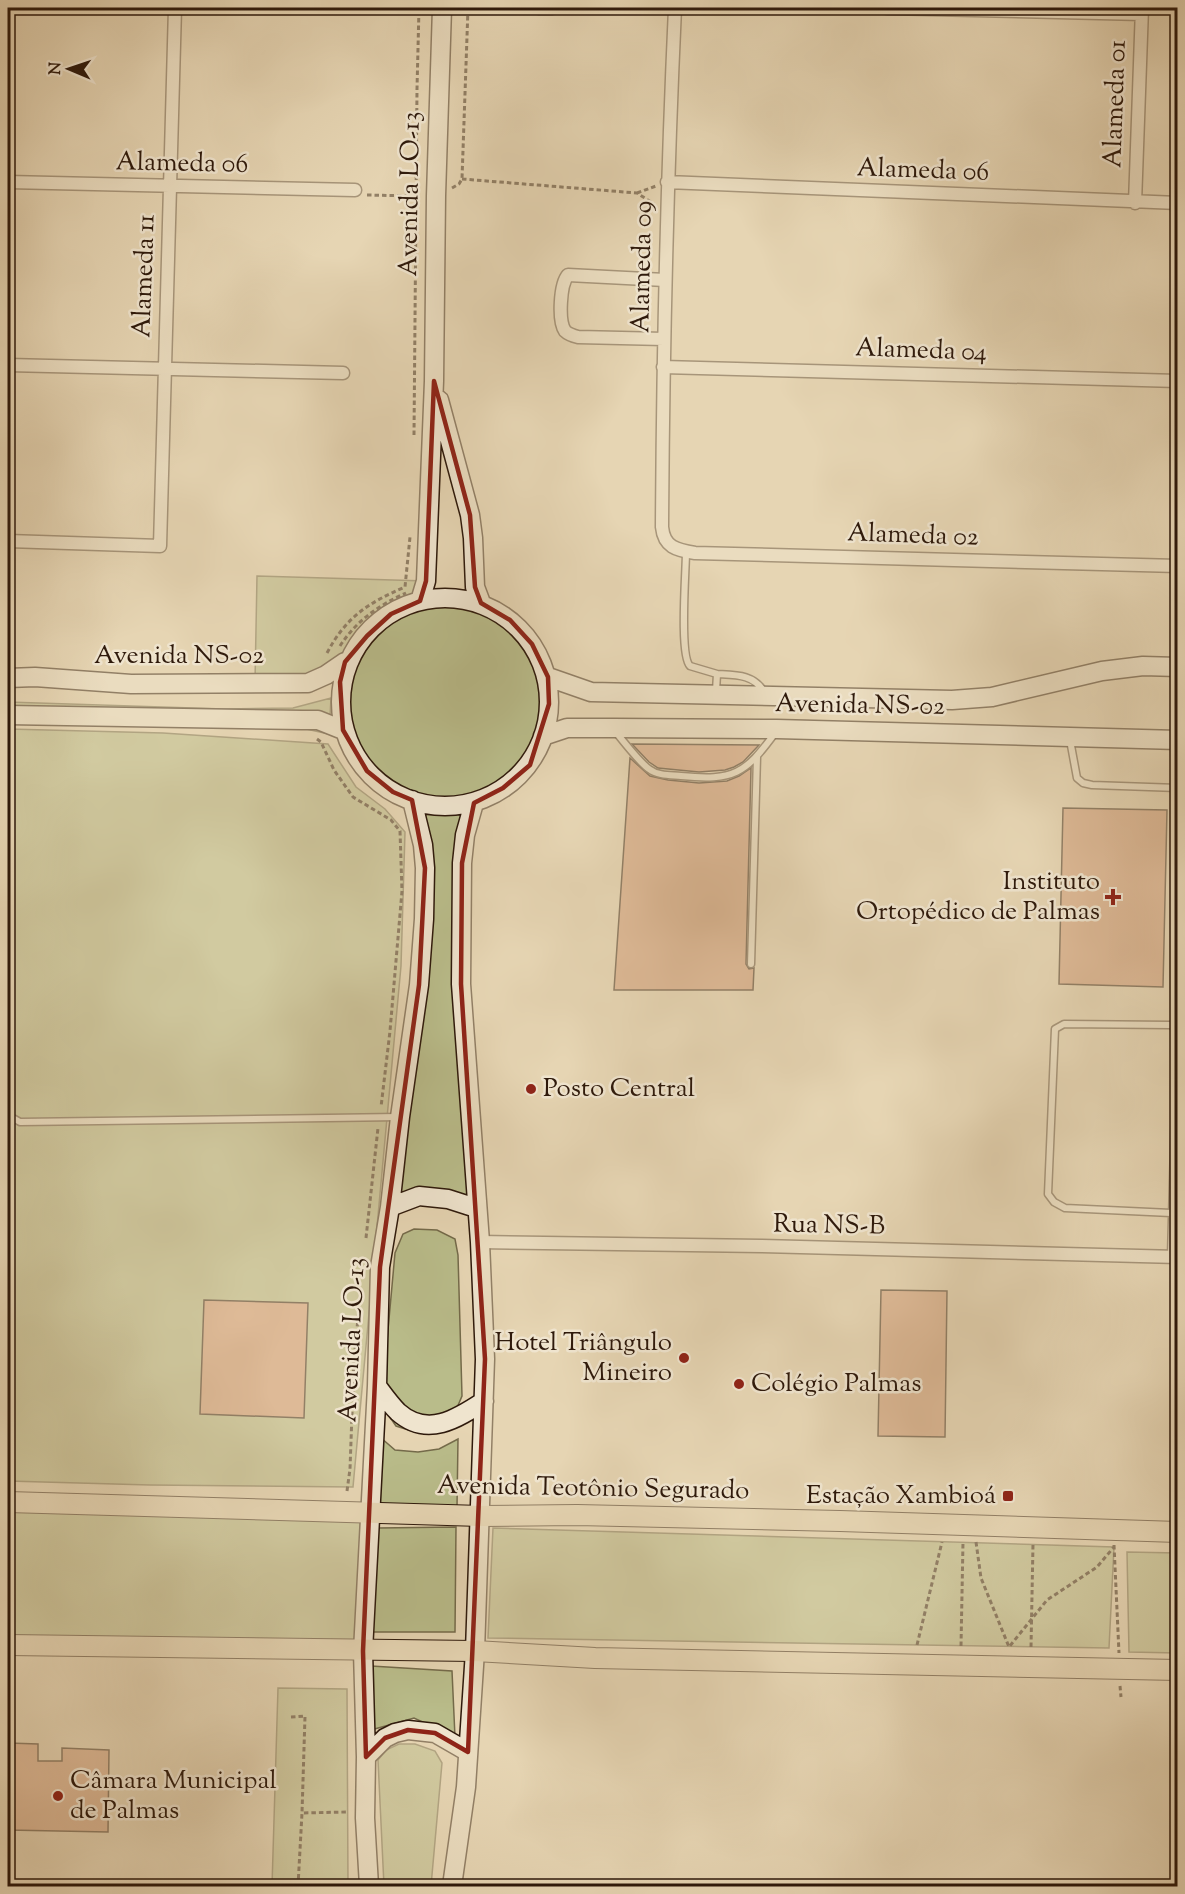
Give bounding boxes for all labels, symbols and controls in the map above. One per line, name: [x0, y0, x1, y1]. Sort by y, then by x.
north arrow: [39, 39, 99, 99]
street label: Alameda 01: [1095, 39, 1137, 169]
text: N: [45, 62, 68, 75]
street label: Avenida LO-13: [391, 111, 431, 277]
street label: Alameda 06: [115, 144, 249, 184]
street label: Alameda 06: [856, 150, 990, 192]
street label: Alameda 09: [623, 201, 663, 333]
street label: Alameda 11: [124, 213, 166, 338]
street label: Alameda 04: [855, 330, 987, 372]
street label: Alameda 02: [847, 515, 979, 557]
street label: Avenida NS-02: [94, 638, 264, 675]
street label: Avenida NS-02: [775, 686, 945, 726]
place label: Instituto Ortopédico de Palmas: [856, 864, 1100, 931]
marker: Instituto Ortopédico de Palmas: [1104, 888, 1122, 906]
place label: Posto Central: [543, 1071, 695, 1108]
marker: Posto Central: [524, 1082, 538, 1096]
street label: Rua NS-B: [773, 1207, 885, 1245]
street label: Avenida LO-13: [330, 1256, 376, 1424]
place label: Hotel Triângulo Mineiro: [495, 1325, 672, 1392]
marker: Hotel Triângulo Mineiro: [677, 1351, 691, 1365]
place label: Colégio Palmas: [751, 1366, 921, 1403]
marker: Colégio Palmas: [732, 1377, 746, 1391]
street label: Avenida Teotônio Segurado: [436, 1468, 750, 1510]
place label: Estação Xambioá: [806, 1478, 996, 1515]
marker: Estação Xambioá: [1001, 1489, 1015, 1503]
place label: Câmara Municipal de Palmas: [70, 1763, 277, 1830]
marker: Câmara Municipal de Palmas: [51, 1789, 65, 1803]

